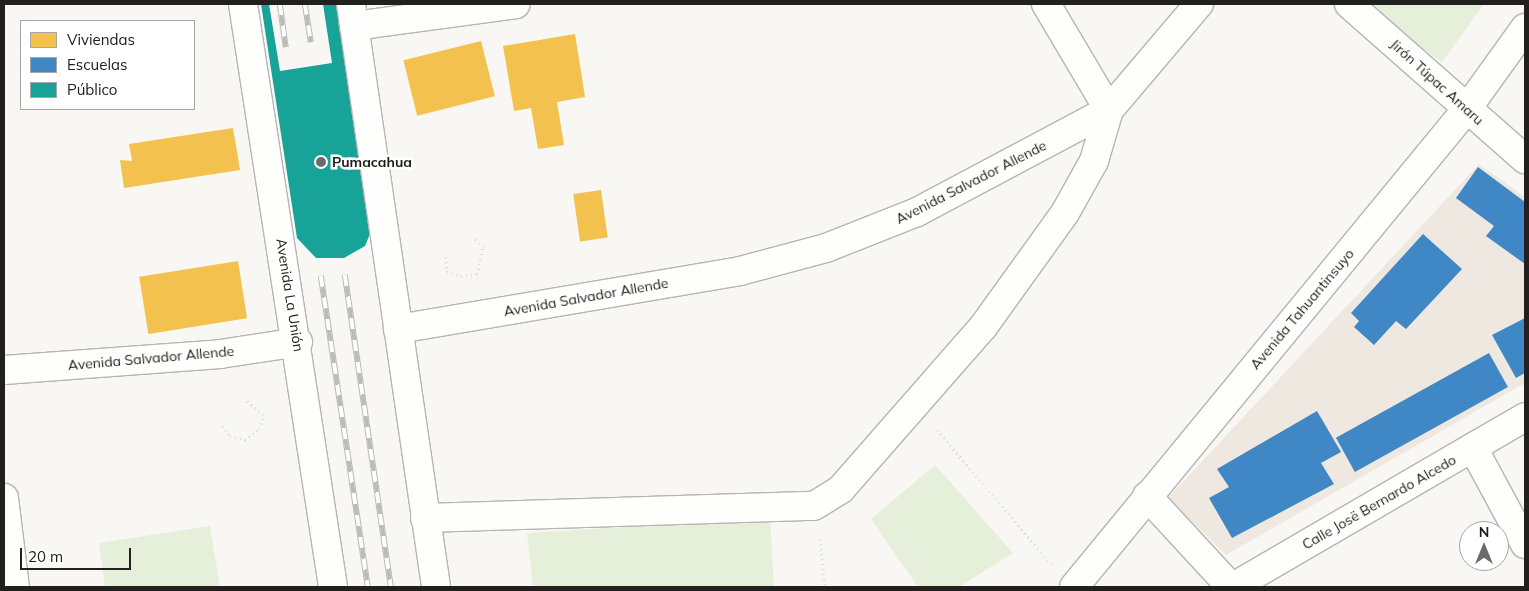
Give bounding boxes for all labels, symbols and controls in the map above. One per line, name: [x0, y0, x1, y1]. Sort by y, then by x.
legend: [20, 20, 195, 110]
text: Viviendas: [67, 30, 135, 49]
street label: Jirón Túpac Amaru: [1387, 36, 1487, 128]
text: Escuelas: [67, 55, 127, 74]
text: Público: [67, 80, 117, 99]
street label: Avenida Salvador Allende: [893, 137, 1049, 227]
place label: Pumacahua: [332, 154, 412, 170]
marker: Pumacahua: [314, 155, 328, 169]
street label: Avenida La Unión: [273, 237, 307, 353]
street label: Avenida Tahuantinsuyo: [1247, 245, 1357, 373]
street label: Avenida Salvador Allende: [502, 274, 670, 320]
street label: Avenida Salvador Allende: [67, 342, 235, 374]
street label: Calle Josë Bernardo Alcedo: [1299, 451, 1459, 553]
north arrow: [1459, 521, 1509, 571]
text: N: [1479, 523, 1489, 541]
scale bar: [22, 538, 134, 570]
text: 20 m: [28, 547, 63, 566]

